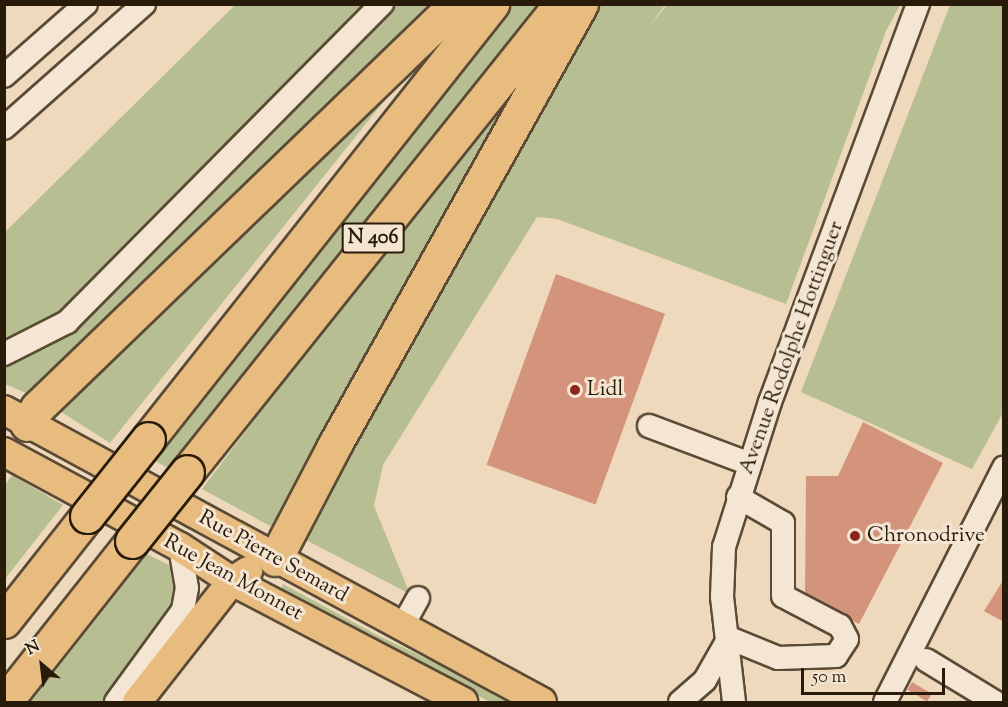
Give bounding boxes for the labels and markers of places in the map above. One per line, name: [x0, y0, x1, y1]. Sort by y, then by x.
place label: Lidl: [587, 377, 623, 403]
marker: Lidl: [568, 383, 582, 397]
place label: Chronodrive: [867, 523, 985, 549]
marker: Chronodrive: [848, 529, 862, 543]

